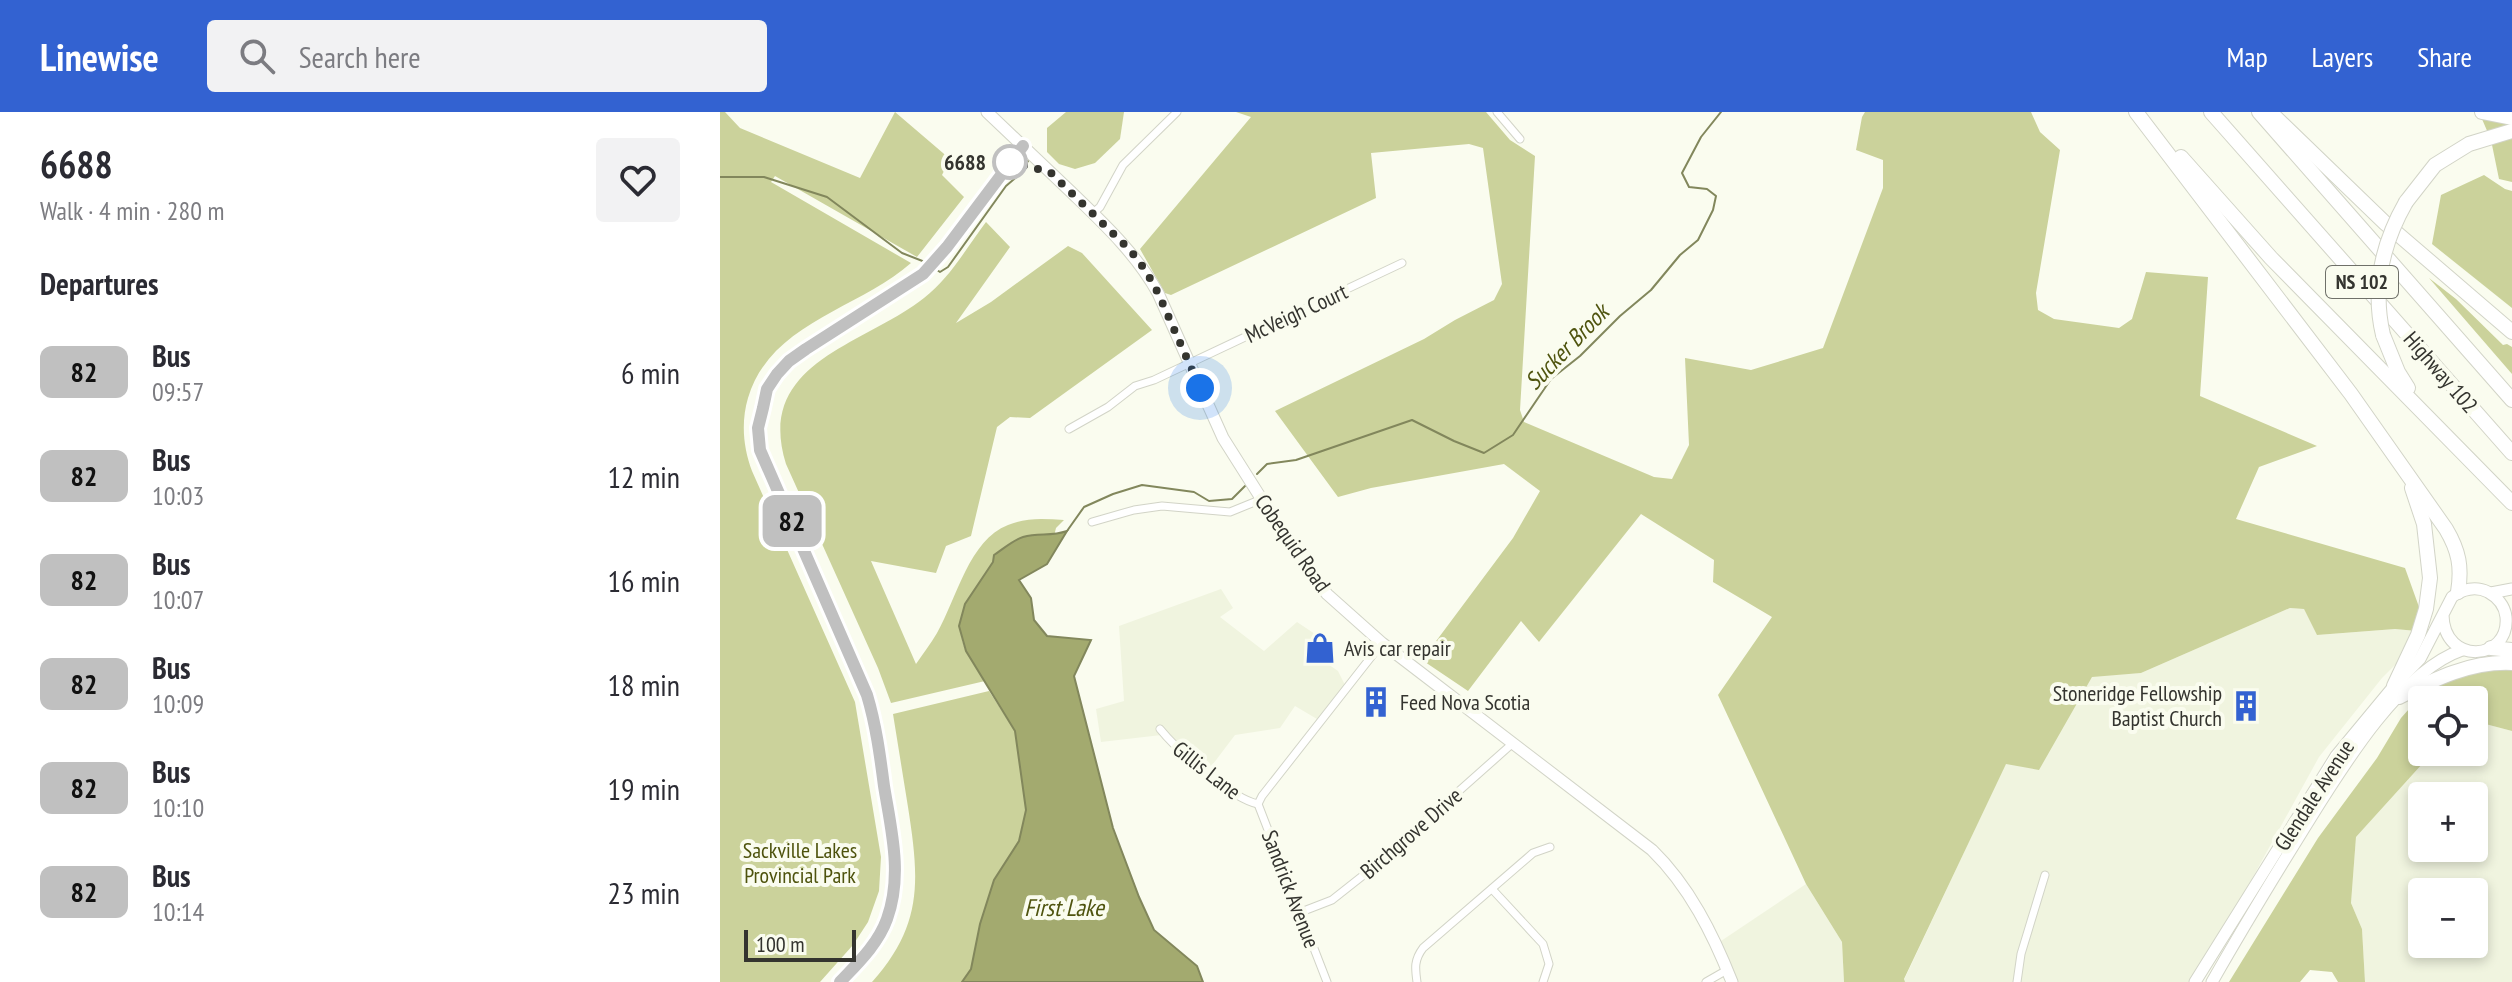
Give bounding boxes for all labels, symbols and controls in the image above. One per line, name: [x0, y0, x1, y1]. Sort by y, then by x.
search box: [207, 20, 767, 92]
text: Linewise: [40, 32, 159, 81]
icon: search: [235, 34, 279, 78]
text: Search here: [299, 37, 421, 76]
text: Map: [2226, 38, 2268, 75]
text: Layers: [2312, 38, 2373, 75]
text: Share: [2417, 38, 2472, 75]
button: heart: [596, 138, 680, 222]
text: 6688: [40, 139, 113, 188]
marker: 6688: [993, 145, 1027, 179]
place label: 6688: [944, 148, 986, 176]
text: Walk · 4 min · 280 m: [40, 194, 224, 227]
text: Departures: [40, 264, 158, 303]
road number: NS 102: [2326, 266, 2398, 298]
street label: McVeigh Court: [1240, 277, 1352, 349]
water label: Sucker Brook: [1518, 295, 1617, 396]
street label: Highway 102: [2398, 325, 2484, 419]
text: Bus: [152, 336, 191, 375]
text: 82: [71, 353, 97, 390]
text: 6 min: [621, 353, 680, 392]
your location: [1180, 368, 1220, 408]
text: 09:57: [152, 375, 204, 408]
text: Bus: [152, 440, 191, 479]
text: 82: [71, 457, 97, 494]
text: 12 min: [607, 457, 680, 496]
text: 10:03: [152, 479, 204, 512]
street label: Cobequid Road: [1249, 489, 1337, 597]
line badge: 82: [756, 495, 828, 547]
text: 82: [779, 502, 805, 539]
text: Bus: [152, 544, 191, 583]
text: 82: [71, 561, 97, 598]
text: 16 min: [607, 561, 680, 600]
text: 10:07: [152, 583, 204, 616]
shop icon: Avis car repair: [1303, 631, 1337, 665]
place label: Avis car repair: [1344, 634, 1451, 662]
text: Bus: [152, 648, 191, 687]
text: 82: [71, 665, 97, 702]
text: 18 min: [607, 665, 680, 704]
place label: Stoneridge Fellowship Baptist Church: [2053, 679, 2222, 732]
building icon: Feed Nova Scotia: [1359, 685, 1393, 719]
map controls: [2408, 686, 2488, 958]
button: locate: [2408, 686, 2488, 766]
text: 10:09: [152, 687, 204, 720]
place label: Feed Nova Scotia: [1400, 688, 1530, 716]
building icon: Stoneridge Fellowship Baptist Church: [2229, 689, 2263, 723]
street label: Glendale Avenue: [2268, 734, 2360, 856]
street label: Gillis Lane: [1167, 735, 1247, 805]
text: Bus: [152, 752, 191, 791]
text: 82: [71, 769, 97, 806]
text: 19 min: [607, 769, 680, 808]
street label: Birchgrove Drive: [1354, 781, 1468, 885]
button: +: [2408, 782, 2488, 862]
text: 10:10: [152, 791, 204, 824]
street label: Sandrick Avenue: [1256, 826, 1326, 952]
park label: Sackville Lakes Provincial Park: [743, 836, 857, 889]
text: Bus: [152, 856, 191, 895]
text: 82: [71, 873, 97, 910]
text: 23 min: [607, 873, 680, 912]
button: −: [2408, 878, 2488, 958]
water label: First Lake: [1024, 892, 1106, 923]
text: 10:14: [152, 895, 204, 928]
scale bar: [744, 926, 856, 962]
text: 100 m: [756, 930, 805, 958]

